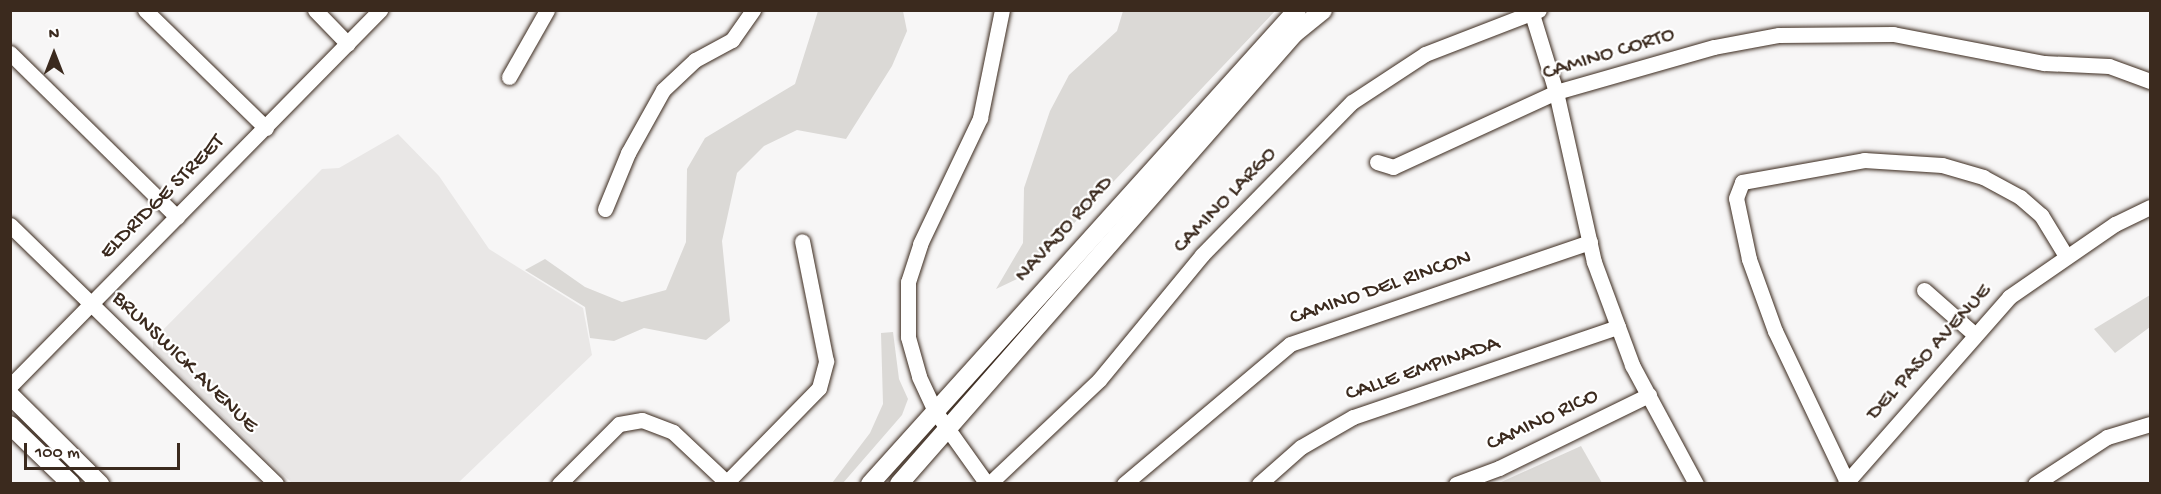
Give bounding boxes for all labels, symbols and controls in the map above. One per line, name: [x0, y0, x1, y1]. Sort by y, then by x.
street label: CAMINO CORTO: [1540, 22, 1678, 88]
north arrow: [24, 24, 84, 84]
text: N: [49, 26, 59, 45]
street label: ELDRIDGE STREET: [95, 130, 231, 266]
street label: CAMINO LARGO: [1169, 142, 1283, 260]
street label: NAVAJO ROAD: [1010, 171, 1120, 289]
street label: CAMINO DEL RINCON: [1287, 246, 1475, 332]
street label: DEL PASO AVENUE: [1862, 279, 1998, 427]
street label: BRUNSWICK AVENUE: [105, 286, 263, 440]
street label: CALLE EMPINADA: [1343, 331, 1503, 409]
street label: CAMINO RICO: [1483, 384, 1603, 458]
scale bar: [27, 431, 183, 469]
text: 100 m: [35, 443, 80, 464]

